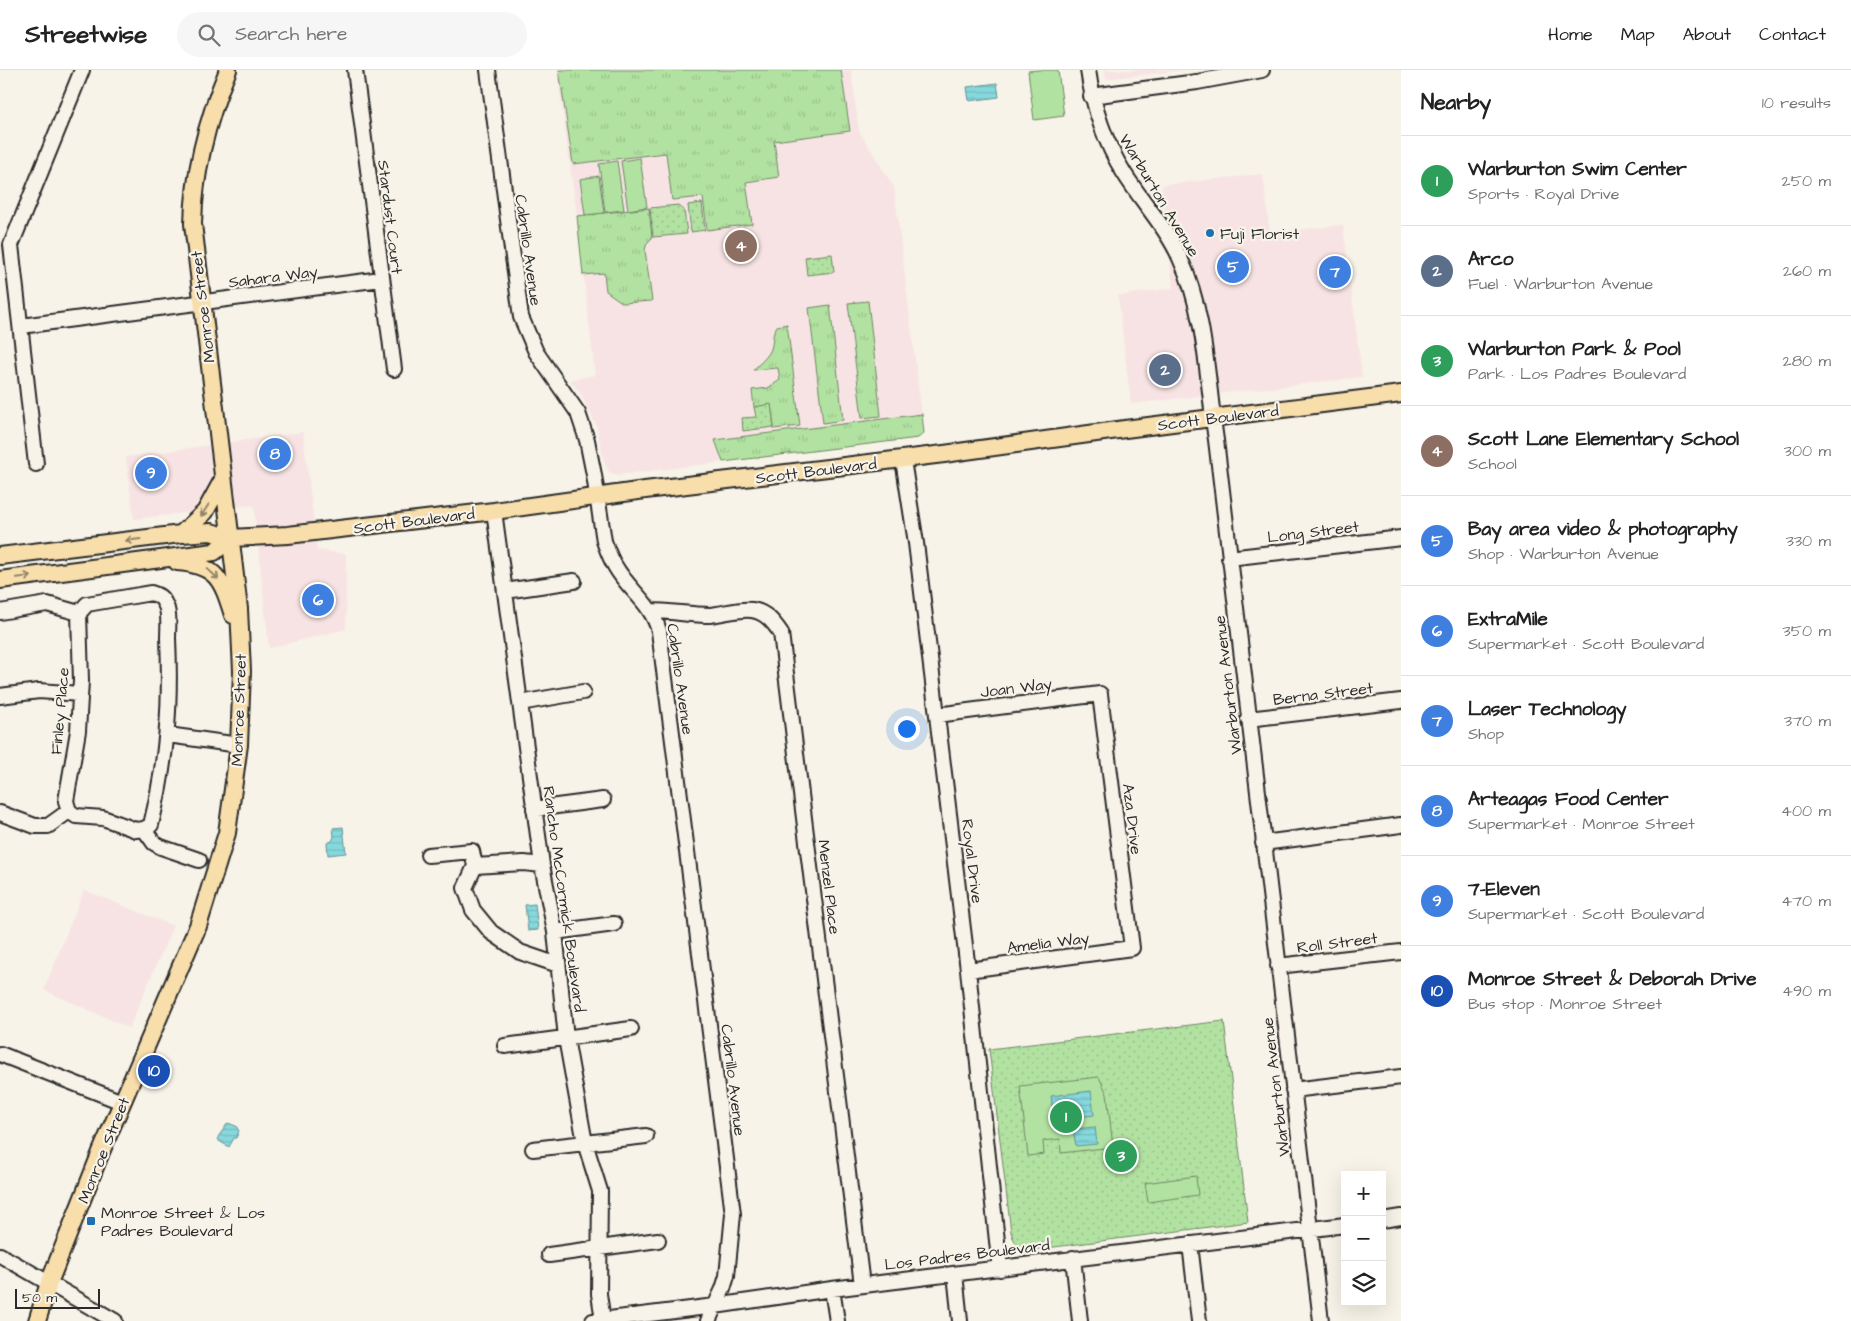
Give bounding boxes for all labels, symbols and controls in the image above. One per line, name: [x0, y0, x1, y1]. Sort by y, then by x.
search box: [177, 12, 527, 57]
text: Streetwise: [25, 18, 147, 52]
icon: search: [195, 21, 223, 49]
text: Search here: [235, 21, 347, 48]
text: Home: [1548, 22, 1593, 47]
text: Map: [1621, 22, 1655, 47]
text: About: [1683, 22, 1731, 47]
text: Contact: [1759, 22, 1826, 47]
text: Nearby: [1421, 88, 1491, 117]
text: 10 results: [1762, 92, 1831, 114]
street label: Warburton Avenue: [1114, 130, 1205, 261]
text: Warburton Swim Center: [1468, 156, 1687, 183]
street label: Stardust Court: [372, 159, 408, 276]
text: 1: [1436, 170, 1438, 192]
text: 250 m: [1782, 170, 1831, 192]
text: Sports · Royal Drive: [1468, 183, 1619, 205]
street label: Cabrillo Avenue: [509, 193, 547, 308]
place label: Fuji Florist: [1220, 223, 1300, 245]
pin: 4: [725, 227, 757, 265]
marker: Fuji Florist: [1204, 227, 1216, 239]
text: Arco: [1468, 246, 1513, 273]
pin: 5: [1217, 248, 1249, 286]
street label: Monroe Street: [185, 249, 221, 364]
pin: 7: [1319, 253, 1351, 291]
text: 2: [1432, 260, 1442, 282]
text: 260 m: [1783, 260, 1831, 282]
street label: Sahara Way: [227, 261, 319, 294]
text: Fuel · Warburton Avenue: [1468, 273, 1653, 295]
text: Warburton Park & Pool: [1468, 336, 1681, 363]
text: 3: [1433, 350, 1441, 372]
text: 280 m: [1783, 350, 1831, 372]
pin: 2: [1149, 351, 1181, 389]
text: Park · Los Padres Boulevard: [1468, 363, 1686, 385]
street label: Scott Boulevard: [1156, 400, 1280, 436]
text: Scott Lane Elementary School: [1468, 426, 1739, 453]
pin: 8: [259, 435, 291, 473]
text: 4: [1432, 440, 1442, 462]
text: 300 m: [1784, 440, 1831, 462]
street label: Scott Boulevard: [754, 453, 878, 489]
text: School: [1468, 453, 1517, 475]
pin: 9: [135, 454, 167, 492]
one-way arrow: [199, 502, 209, 516]
street label: Scott Boulevard: [352, 503, 476, 539]
street label: Long Street: [1266, 515, 1361, 550]
text: Bay area video & photography: [1468, 516, 1738, 543]
text: 5: [1431, 530, 1443, 552]
text: 330 m: [1786, 530, 1831, 552]
one-way arrow: [125, 535, 141, 545]
text: Shop · Warburton Avenue: [1468, 543, 1659, 565]
one-way arrow: [206, 569, 219, 580]
one-way arrow: [16, 572, 32, 582]
pin: 6: [302, 581, 334, 619]
text: ExtraMile: [1468, 606, 1548, 633]
street label: Warburton Avenue: [1209, 614, 1247, 756]
text: 6: [1432, 620, 1442, 642]
text: 350 m: [1783, 620, 1831, 642]
street label: Cabrillo Avenue: [661, 622, 699, 737]
text: Supermarket · Scott Boulevard: [1468, 633, 1704, 655]
street label: Monroe Street: [226, 653, 252, 767]
street label: Finley Place: [45, 666, 76, 756]
street label: Joan Way: [979, 673, 1054, 704]
street label: Berna Street: [1272, 677, 1375, 711]
text: Laser Technology: [1468, 696, 1626, 723]
text: 7: [1432, 710, 1442, 732]
text: 370 m: [1784, 710, 1831, 732]
your location: [894, 716, 920, 742]
text: Shop: [1468, 723, 1504, 745]
street label: Aza Drive: [1117, 782, 1147, 856]
street label: Rancho McCormick Boulevard: [537, 785, 591, 1014]
text: Arteagas Food Center: [1468, 786, 1668, 813]
text: 8: [1432, 800, 1442, 822]
text: 400 m: [1781, 800, 1831, 822]
text: Supermarket · Monroe Street: [1468, 813, 1695, 835]
street label: Royal Drive: [955, 818, 988, 905]
street label: Menzel Place: [812, 839, 846, 936]
text: 7-Eleven: [1468, 876, 1540, 903]
text: 9: [1432, 890, 1442, 912]
text: 470 m: [1781, 890, 1831, 912]
text: Supermarket · Scott Boulevard: [1468, 903, 1704, 925]
street label: Amelia Way: [1006, 927, 1091, 960]
street label: Roll Street: [1295, 927, 1379, 959]
text: Monroe Street & Deborah Drive: [1468, 966, 1756, 993]
text: 10: [1431, 980, 1443, 1002]
text: 490 m: [1782, 980, 1831, 1002]
text: Bus stop · Monroe Street: [1468, 993, 1662, 1015]
street label: Warburton Avenue: [1257, 1016, 1295, 1158]
street label: Cabrillo Avenue: [715, 1023, 751, 1137]
pin: 10: [138, 1052, 170, 1090]
street label: Monroe Street: [73, 1094, 135, 1207]
pin: 1: [1050, 1098, 1082, 1136]
pin: 3: [1105, 1137, 1137, 1175]
map controls: [1341, 1171, 1386, 1306]
button: +: [1341, 1171, 1386, 1216]
place label: Monroe Street & Los Padres Boulevard: [101, 1202, 265, 1242]
marker: Monroe Street & Los Padres Boulevard: [85, 1215, 97, 1227]
button: −: [1341, 1216, 1386, 1261]
street label: Los Padres Boulevard: [883, 1234, 1051, 1276]
button: layers: [1341, 1261, 1386, 1306]
scale bar: [15, 1286, 100, 1309]
text: 50 m: [22, 1288, 57, 1308]

